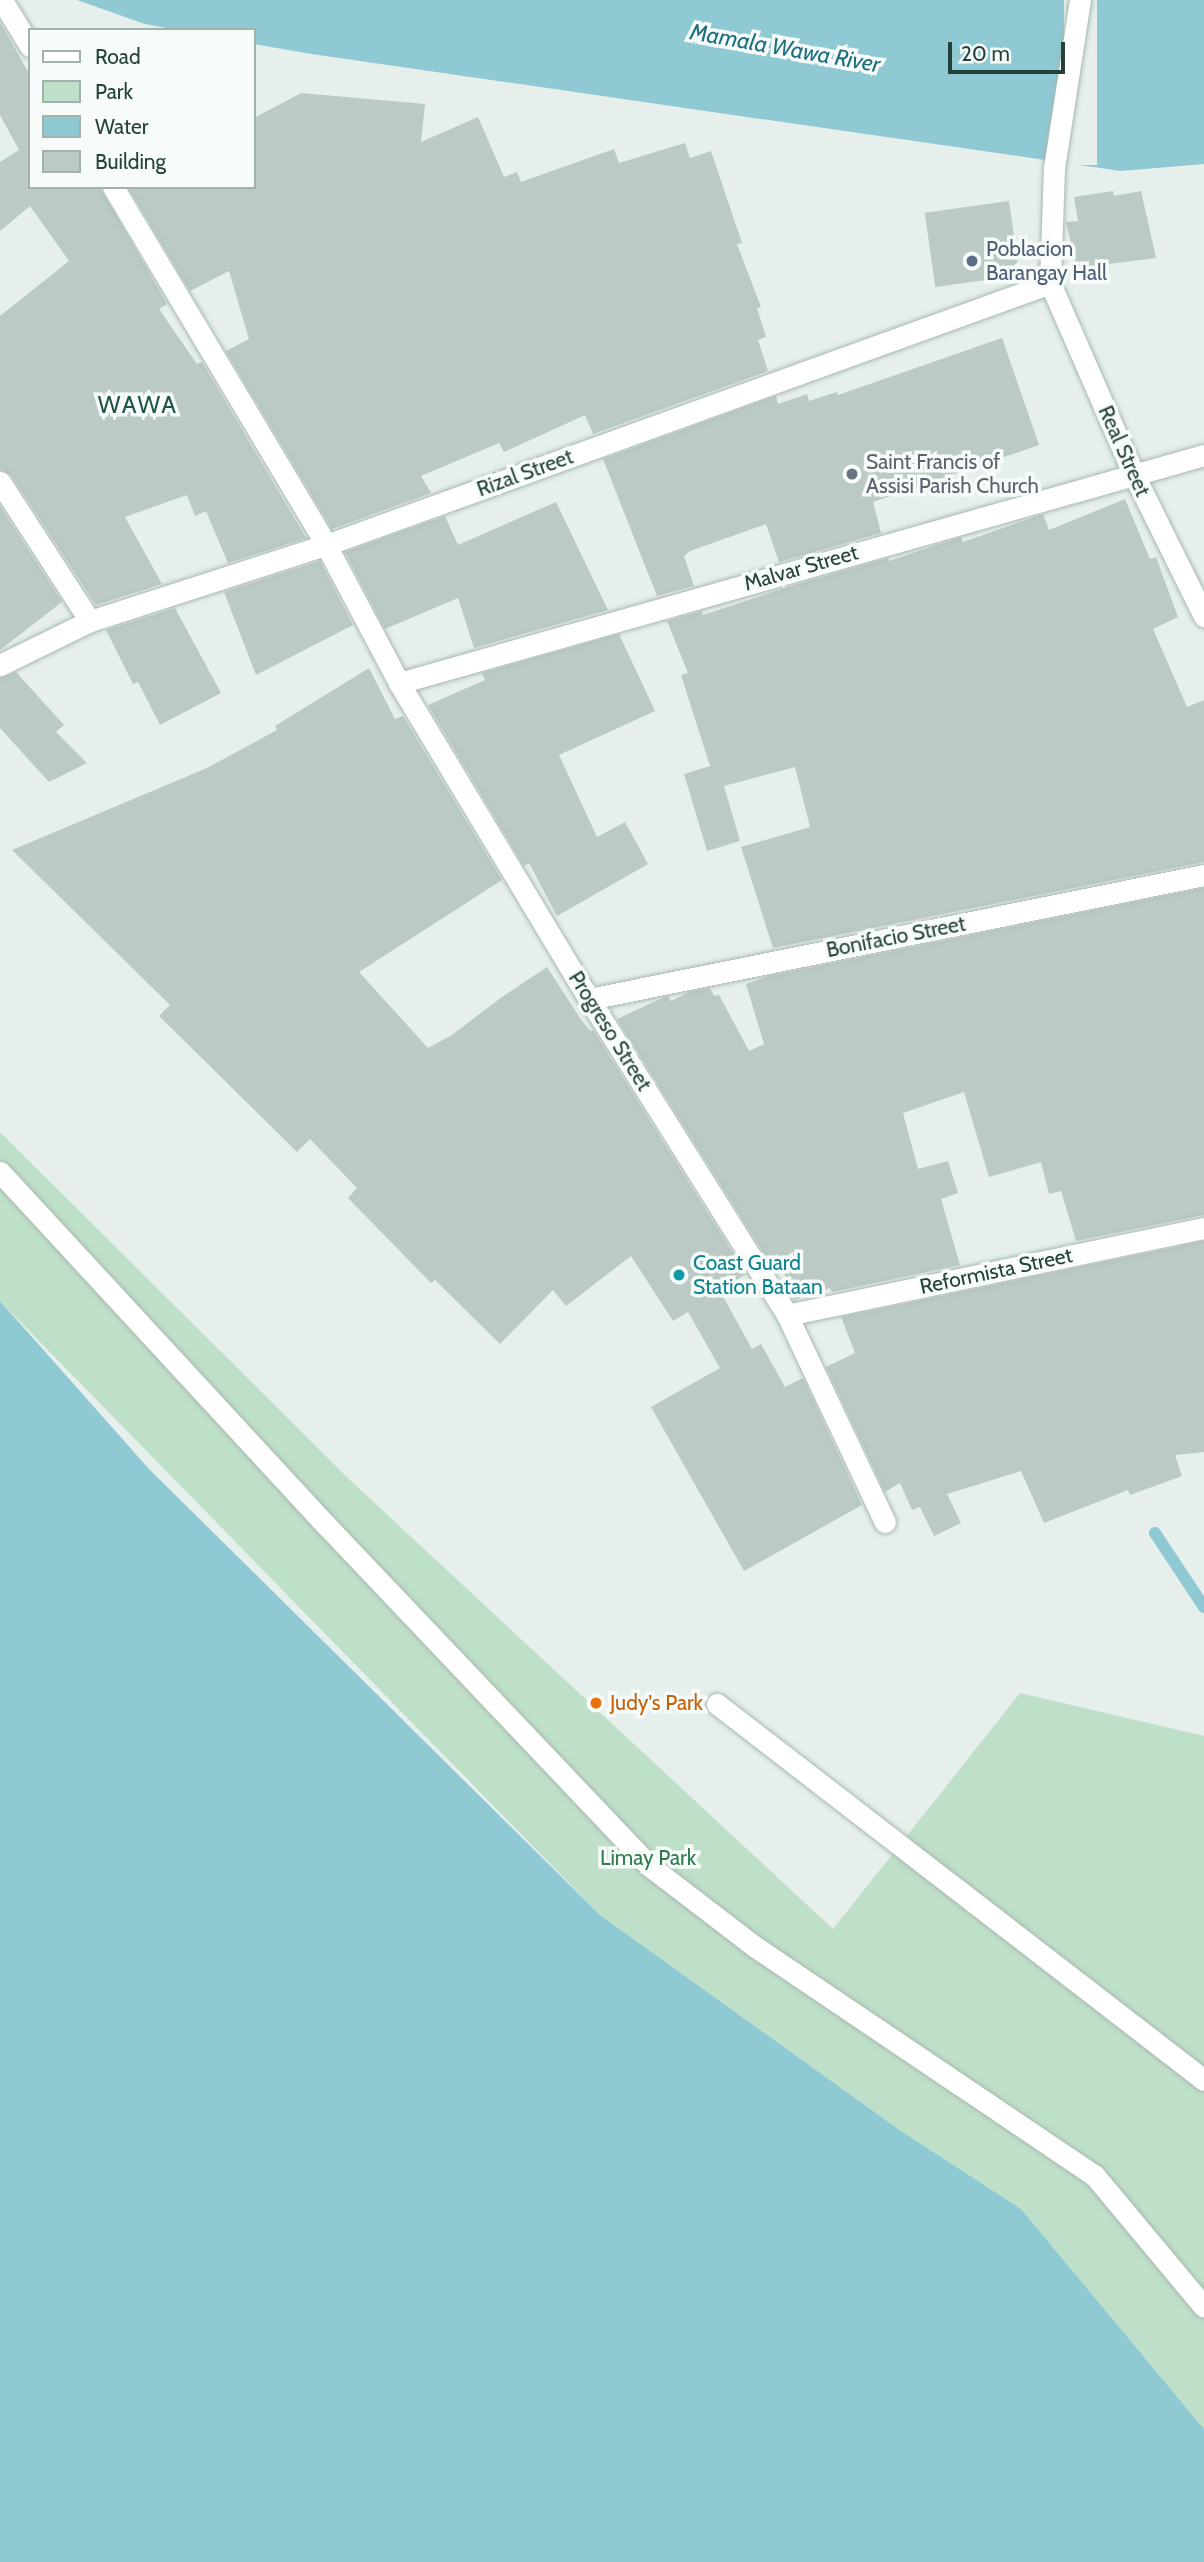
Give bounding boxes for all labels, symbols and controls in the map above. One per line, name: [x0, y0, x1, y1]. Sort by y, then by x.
water label: Mamala Wawa River: [688, 18, 882, 78]
legend: [28, 28, 256, 189]
scale bar: [952, 28, 1069, 72]
text: 20 m: [961, 41, 1010, 66]
text: Road: [95, 44, 141, 69]
text: Park: [95, 79, 133, 104]
text: Water: [95, 114, 148, 139]
text: Building: [95, 149, 166, 174]
place label: Poblacion Barangay Hall: [986, 236, 1107, 286]
marker: Poblacion Barangay Hall: [964, 253, 980, 269]
district label: WAWA: [98, 391, 178, 419]
street label: Real Street: [1093, 402, 1155, 500]
street label: Rizal Street: [473, 444, 577, 502]
place label: Saint Francis of Assisi Parish Church: [866, 449, 1039, 499]
marker: Saint Francis of Assisi Parish Church: [844, 466, 860, 482]
street label: Malvar Street: [741, 540, 861, 596]
street label: Bonifacio Street: [824, 911, 968, 963]
street label: Progreso Street: [563, 967, 657, 1095]
street label: Reformista Street: [917, 1243, 1075, 1299]
place label: Coast Guard Station Bataan: [693, 1250, 823, 1300]
marker: Coast Guard Station Bataan: [671, 1267, 687, 1283]
place label: Judy's Park: [610, 1690, 703, 1716]
marker: Judy's Park: [588, 1695, 604, 1711]
park label: Limay Park: [600, 1845, 696, 1871]

